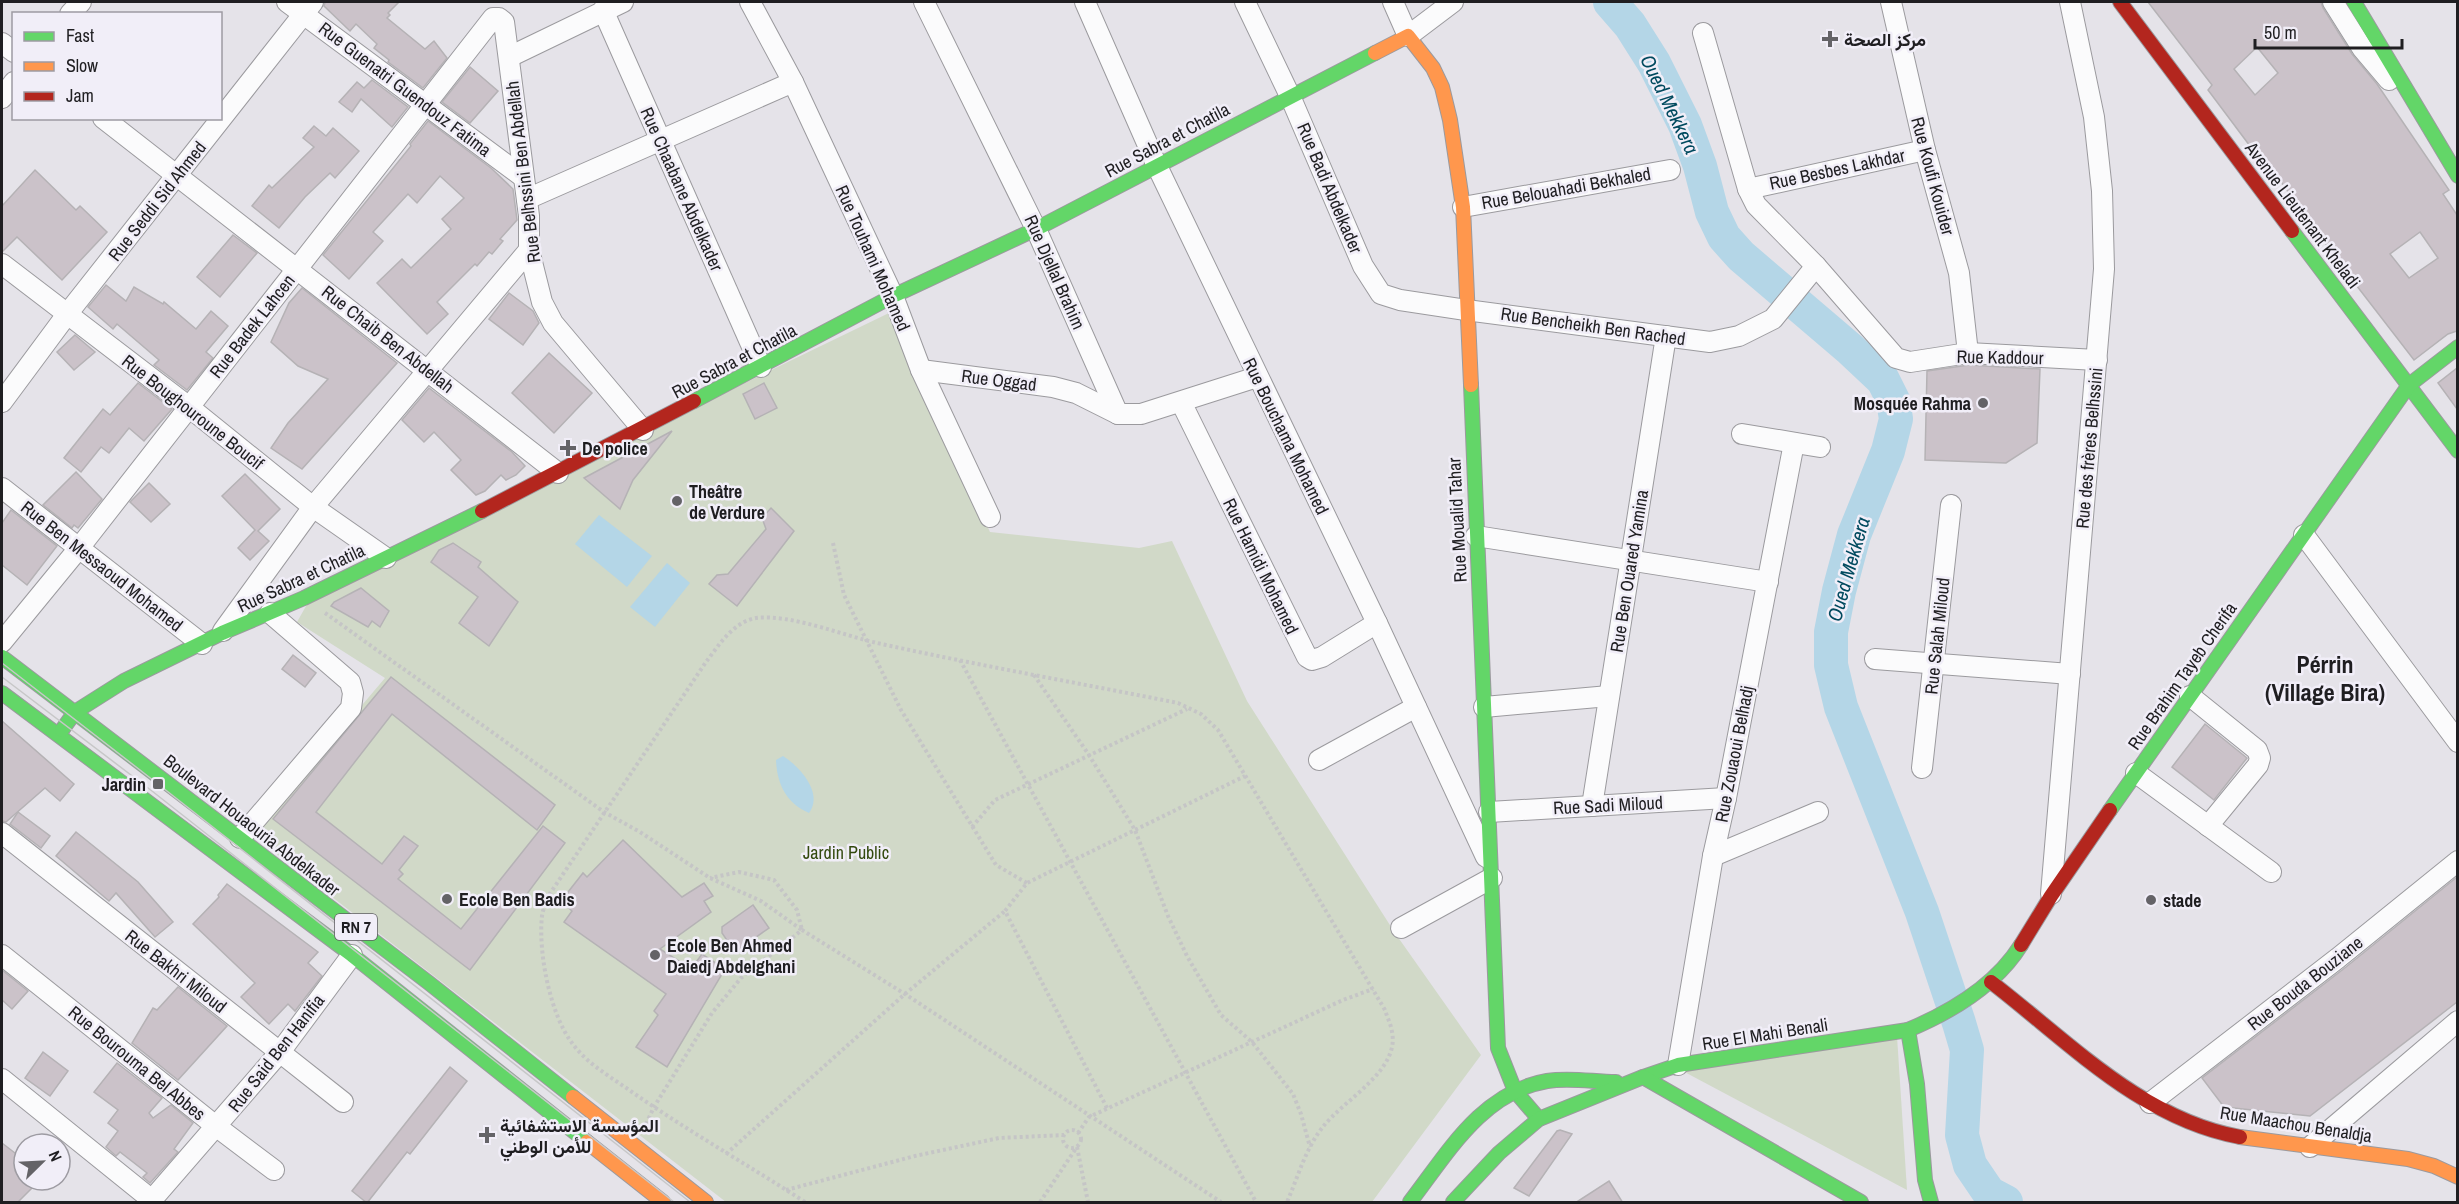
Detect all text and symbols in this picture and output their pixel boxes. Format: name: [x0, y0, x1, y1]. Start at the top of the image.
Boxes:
legend: [12, 12, 222, 120]
scale bar: [2255, 12, 2402, 50]
street label: Rue Guenatri Guendouz Fatima: [314, 16, 496, 162]
text: 50 m: [2264, 20, 2297, 45]
text: Fast: [66, 23, 94, 48]
place label: مركز الصحة: [1844, 27, 1926, 52]
marker: مركز الصحة: [1821, 30, 1839, 48]
water label: Oued Mekkera: [1634, 50, 1706, 158]
text: Slow: [66, 53, 98, 78]
street label: Rue Belhssini Ben Abdellah: [499, 80, 547, 264]
text: Jam: [66, 83, 94, 108]
street label: Rue Sabra et Chatila: [1100, 97, 1234, 183]
street label: Rue Chaabane Abdelkader: [635, 103, 729, 275]
street label: Rue Koufi Kouider: [1905, 114, 1961, 238]
street label: Rue Badi Abdelkader: [1291, 119, 1369, 257]
street label: Rue Seddi Sid Ahmed: [102, 136, 212, 266]
street label: Avenue Lieutenant Kheladi: [2239, 136, 2366, 294]
street label: Rue Besbes Lakhdar: [1767, 142, 1907, 196]
street label: Rue Belouahadi Bekhaled: [1479, 161, 1653, 215]
street label: Rue Touhami Mohamed: [830, 181, 916, 335]
street label: Rue Djellal Brahim: [1019, 211, 1091, 333]
street label: Rue Badek Lahcen: [203, 269, 301, 383]
street label: Rue Chaib Ben Abdellah: [317, 279, 459, 399]
street label: Rue Bencheikh Ben Rached: [1499, 301, 1687, 351]
street label: Rue Sabra et Chatila: [667, 318, 801, 404]
street label: Rue Kaddour: [1956, 344, 2044, 370]
street label: Rue Boughouroune Boucif: [117, 349, 270, 476]
street label: Rue Bouchama Mohamed: [1237, 353, 1335, 519]
street label: Rue Oggad: [960, 363, 1038, 397]
street label: Rue des frères Belhssini: [2070, 366, 2108, 530]
place label: Mosquée Rahma: [1854, 391, 1972, 416]
marker: Mosquée Rahma: [1976, 396, 1990, 410]
place label: De police: [582, 436, 648, 461]
marker: De police: [559, 439, 577, 457]
street label: Rue Moualid Tahar: [1441, 457, 1473, 583]
place label: Theâtre de Verdure: [689, 479, 765, 525]
street label: Rue Ben Ouared Yamina: [1604, 488, 1654, 654]
marker: Theâtre de Verdure: [670, 494, 684, 508]
street label: Rue Hamidi Mohamed: [1217, 494, 1305, 638]
street label: Rue Ben Messaoud Mohamed: [16, 495, 188, 637]
water label: Oued Mekkera: [1820, 514, 1876, 624]
street label: Rue Sabra et Chatila: [233, 538, 369, 618]
street label: Rue Salah Miloud: [1918, 576, 1956, 696]
street label: Rue Brahim Tayeb Cherifa: [2122, 597, 2242, 755]
district label: Pérrin (Village Bira): [2265, 648, 2385, 708]
street label: Rue Zouaoui Belhadj: [1708, 684, 1760, 824]
street label: Boulevard Houaouria Abdelkader: [159, 748, 345, 902]
place label: Jardin: [102, 772, 146, 797]
marker: Jardin: [151, 777, 165, 791]
street label: Rue Sadi Miloud: [1552, 790, 1664, 820]
park label: Jardin Public: [803, 840, 889, 865]
place label: Ecole Ben Badis: [459, 887, 575, 912]
place label: stade: [2163, 888, 2202, 913]
marker: Ecole Ben Badis: [440, 892, 454, 906]
marker: stade: [2144, 893, 2158, 907]
road number: RN 7: [335, 914, 377, 940]
street label: Rue Bakhri Miloud: [120, 924, 232, 1018]
street label: Rue Bouda Bouziane: [2242, 930, 2368, 1036]
place label: Ecole Ben Ahmed Daiedj Abdelghani: [667, 933, 795, 979]
marker: Ecole Ben Ahmed Daiedj Abdelghani: [648, 948, 662, 962]
street label: Rue Said Ben Hanifia: [222, 989, 330, 1117]
street label: Rue Bourouma Bel Abbes: [63, 1000, 211, 1126]
street label: Rue El Mahi Benali: [1700, 1012, 1830, 1056]
street label: Rue Maachou Benaldja: [2218, 1100, 2374, 1148]
place label: المؤسسة الاستشفائية للأمن الوطني: [500, 1113, 659, 1162]
marker: المؤسسة الاستشفائية للأمن الوطني: [478, 1126, 496, 1144]
north arrow: [12, 1132, 72, 1192]
text: N: [44, 1147, 68, 1165]

